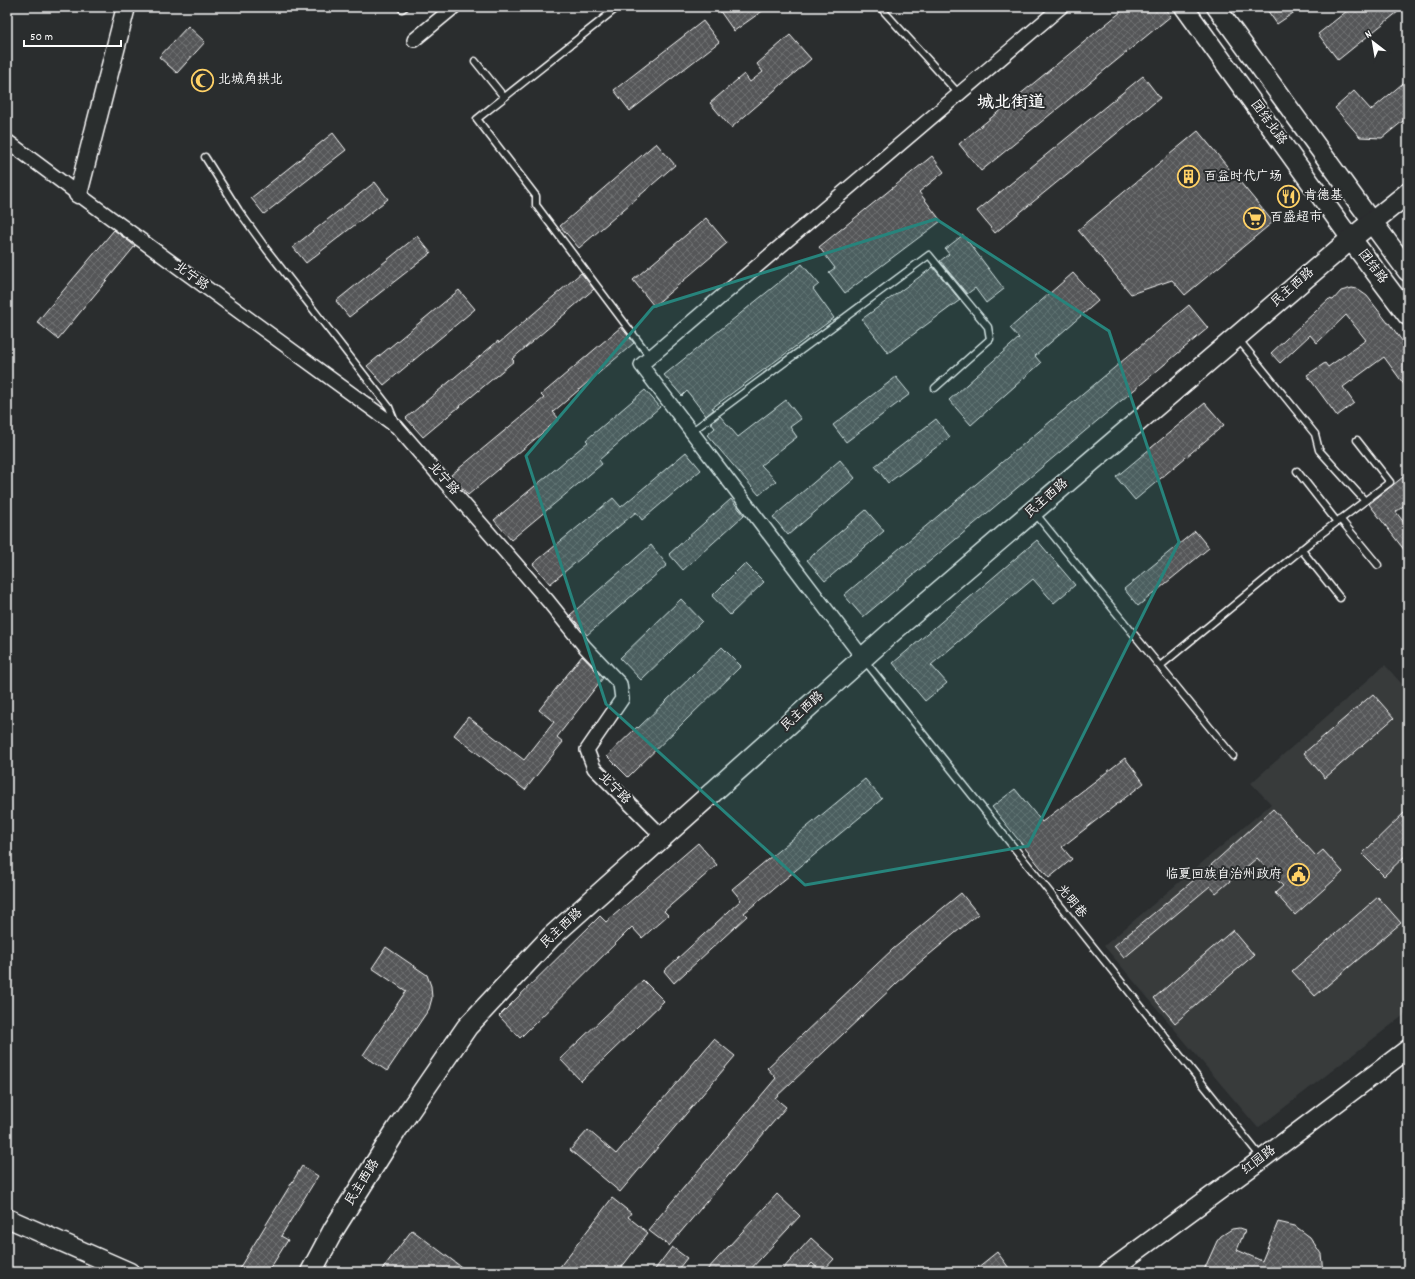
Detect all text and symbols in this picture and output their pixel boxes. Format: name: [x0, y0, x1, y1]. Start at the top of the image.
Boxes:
scale bar: [24, 22, 121, 48]
north arrow: [1353, 22, 1393, 62]
text: N: [1362, 27, 1376, 43]
text: 50 m: [30, 29, 53, 46]
mosque icon: 北城角拱北: [190, 67, 216, 93]
place label: 北城角拱北: [218, 71, 283, 90]
district label: 城北街道: [977, 92, 1045, 116]
street label: 团结北路: [1245, 96, 1291, 150]
building icon: 百益时代广场: [1176, 164, 1202, 190]
place label: 百益时代广场: [1204, 168, 1282, 187]
restaurant icon: 肯德基: [1276, 183, 1302, 209]
place label: 肯德基: [1304, 187, 1343, 206]
supermarket icon: 百盛超市: [1242, 205, 1268, 231]
place label: 百盛超市: [1270, 209, 1322, 228]
street label: 团结路: [1353, 246, 1391, 288]
street label: 北宁路: [170, 258, 212, 296]
street label: 民主西路: [1267, 264, 1319, 312]
street label: 北宁路: [423, 458, 463, 500]
street label: 民主西路: [1021, 475, 1073, 523]
street label: 民主西路: [777, 688, 829, 736]
street label: 北宁路: [593, 768, 635, 810]
public building icon: 临夏回族自治州政府: [1285, 862, 1311, 888]
place label: 临夏回族自治州政府: [1165, 866, 1282, 885]
street label: 光明巷: [1051, 881, 1091, 923]
street label: 民主西路: [537, 904, 587, 954]
street label: 红园路: [1238, 1142, 1280, 1180]
street label: 民主西路: [341, 1156, 385, 1210]

